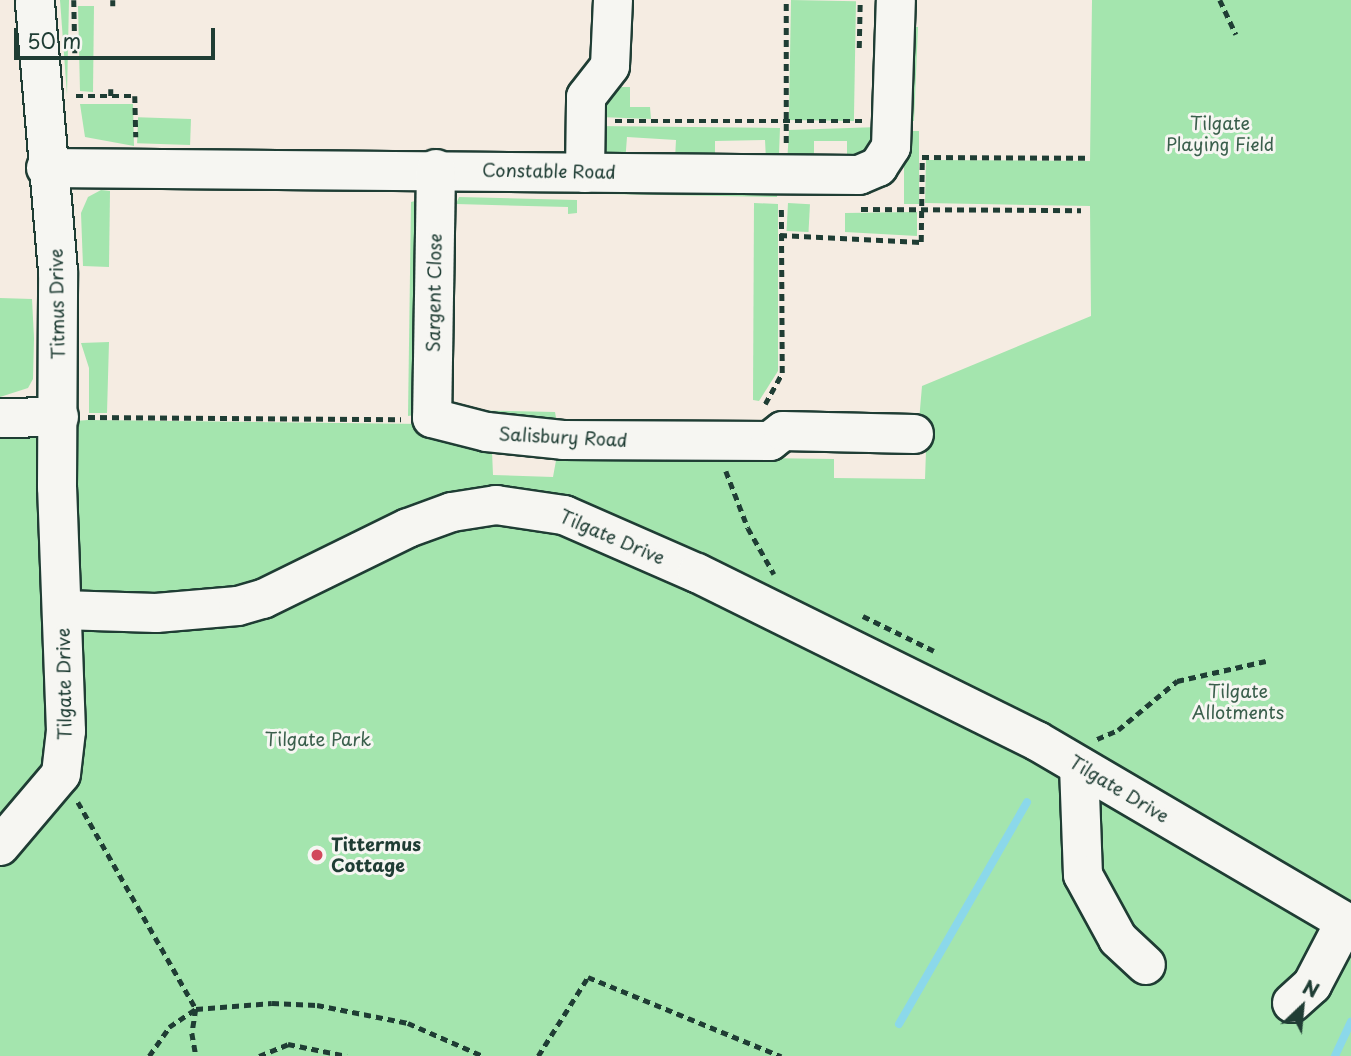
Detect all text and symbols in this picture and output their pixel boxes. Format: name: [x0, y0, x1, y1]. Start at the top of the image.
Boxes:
scale bar: [18, 14, 219, 58]
text: 50 m: [27, 24, 81, 56]
park label: Tilgate Playing Field: [1165, 113, 1275, 156]
street label: Constable Road: [481, 159, 617, 183]
street label: Sargent Close: [422, 233, 446, 353]
street label: Titmus Drive: [45, 248, 69, 360]
street label: Salisbury Road: [497, 423, 629, 451]
street label: Tilgate Drive: [556, 505, 668, 569]
street label: Tilgate Drive: [52, 628, 76, 740]
park label: Tilgate Allotments: [1192, 681, 1284, 724]
park label: Tilgate Park: [265, 728, 371, 750]
street label: Tilgate Drive: [1065, 751, 1173, 827]
place label: Tittermus Cottage: [331, 834, 421, 876]
marker: Tittermus Cottage: [309, 847, 325, 863]
north arrow: [1267, 972, 1337, 1042]
text: N: [1298, 972, 1324, 1004]

